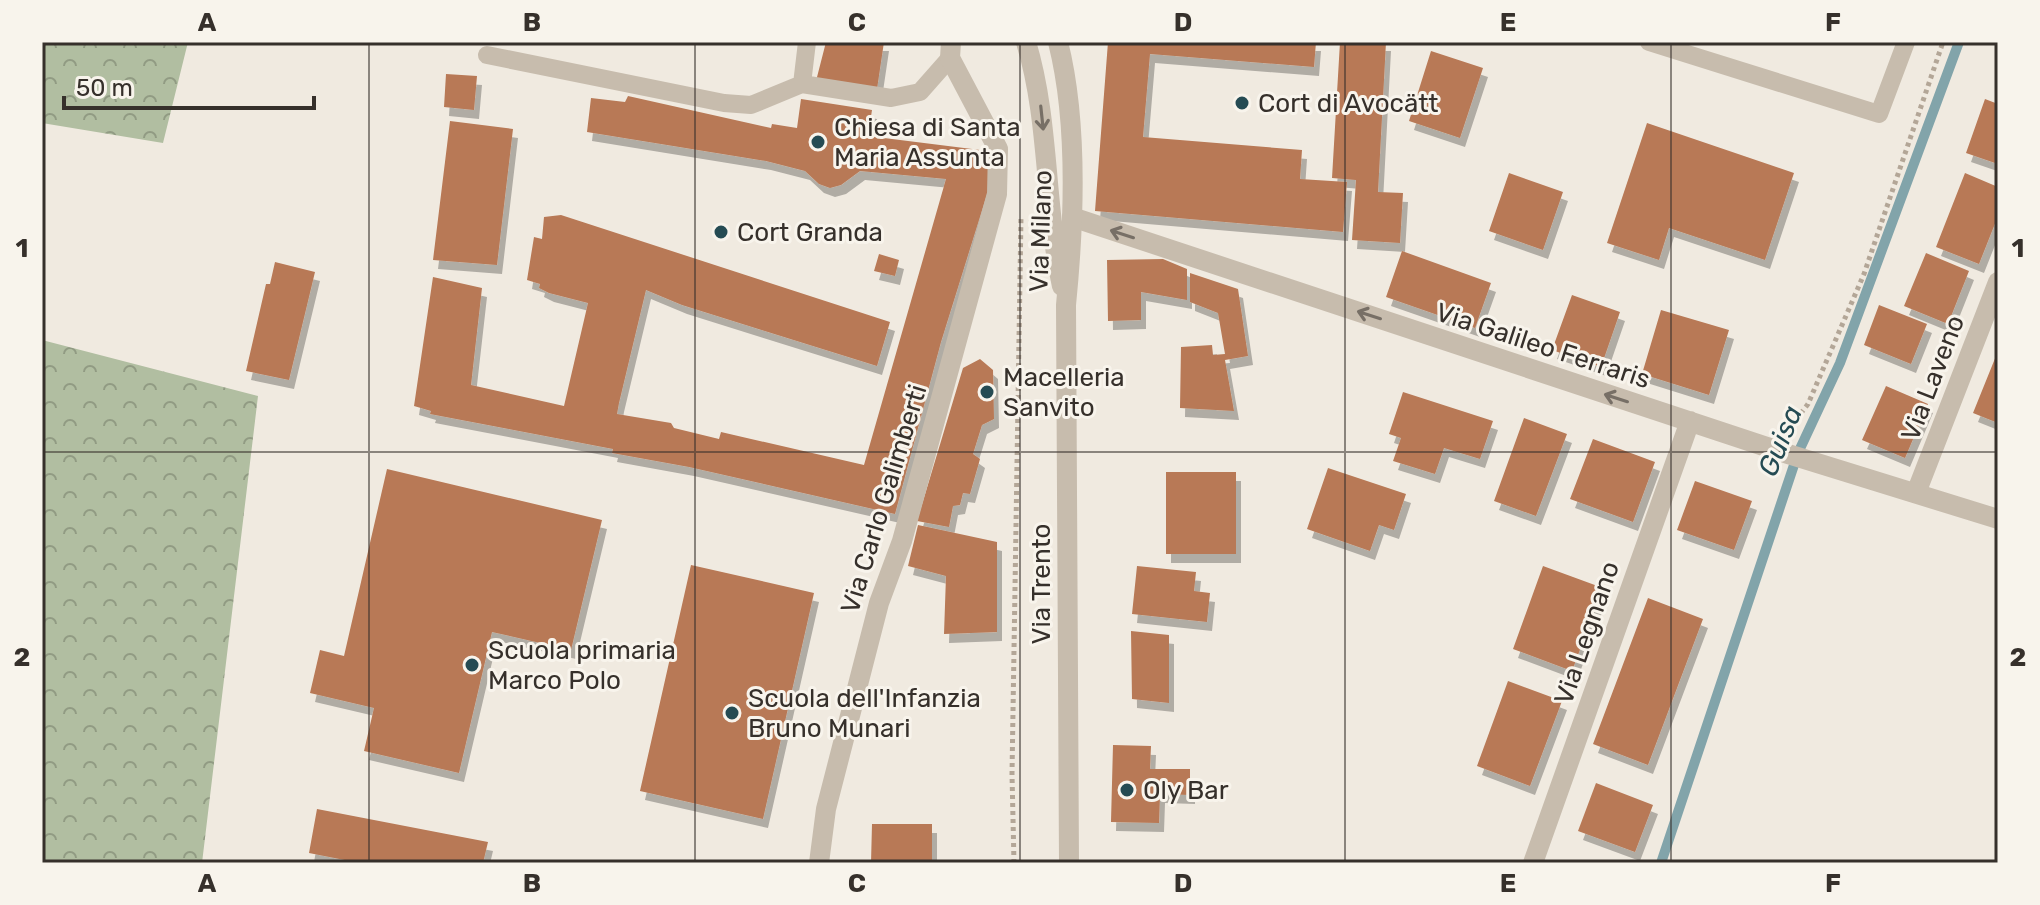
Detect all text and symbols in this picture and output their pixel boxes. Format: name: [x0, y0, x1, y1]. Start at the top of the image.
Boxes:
text: A: [198, 7, 217, 38]
text: B: [523, 7, 541, 38]
text: C: [848, 7, 866, 38]
text: D: [1174, 7, 1192, 38]
text: E: [1500, 7, 1516, 38]
text: F: [1825, 7, 1841, 38]
scale bar: [64, 60, 314, 110]
text: 50 m: [76, 74, 133, 102]
place label: Cort di Avocätt: [1258, 88, 1438, 119]
marker: Cort di Avocätt: [1233, 94, 1251, 112]
one-way arrow: [1034, 104, 1049, 131]
place label: Chiesa di Santa Maria Assunta: [834, 112, 1021, 173]
marker: Chiesa di Santa Maria Assunta: [809, 133, 827, 151]
street label: Via Milano: [1023, 169, 1059, 293]
place label: Cort Granda: [737, 217, 883, 248]
marker: Cort Granda: [712, 223, 730, 241]
one-way arrow: [1110, 225, 1135, 240]
text: 1: [16, 233, 28, 264]
text: 1: [2012, 233, 2024, 264]
street label: Via Galileo Ferraris: [1432, 297, 1654, 395]
one-way arrow: [1357, 307, 1382, 322]
street label: Via Laveno: [1895, 311, 1971, 445]
place label: Macelleria Sanvito: [1003, 362, 1125, 423]
street label: Via Carlo Galimberti: [834, 381, 934, 617]
marker: Macelleria Sanvito: [978, 383, 996, 401]
one-way arrow: [1603, 389, 1628, 404]
water label: Guisa: [1751, 401, 1809, 481]
street label: Via Trento: [1026, 523, 1057, 645]
street label: Via Legnano: [1548, 557, 1626, 709]
place label: Scuola primaria Marco Polo: [488, 635, 676, 696]
text: 2: [14, 642, 30, 673]
text: 2: [2010, 642, 2026, 673]
marker: Scuola primaria Marco Polo: [463, 656, 481, 674]
place label: Scuola dell'Infanzia Bruno Munari: [748, 683, 981, 744]
marker: Scuola dell'Infanzia Bruno Munari: [723, 704, 741, 722]
place label: Oly Bar: [1143, 775, 1229, 806]
marker: Oly Bar: [1118, 781, 1136, 799]
text: A: [198, 868, 217, 899]
text: B: [523, 868, 541, 899]
text: C: [848, 868, 866, 899]
text: D: [1174, 868, 1192, 899]
text: E: [1500, 868, 1516, 899]
text: F: [1825, 868, 1841, 899]

